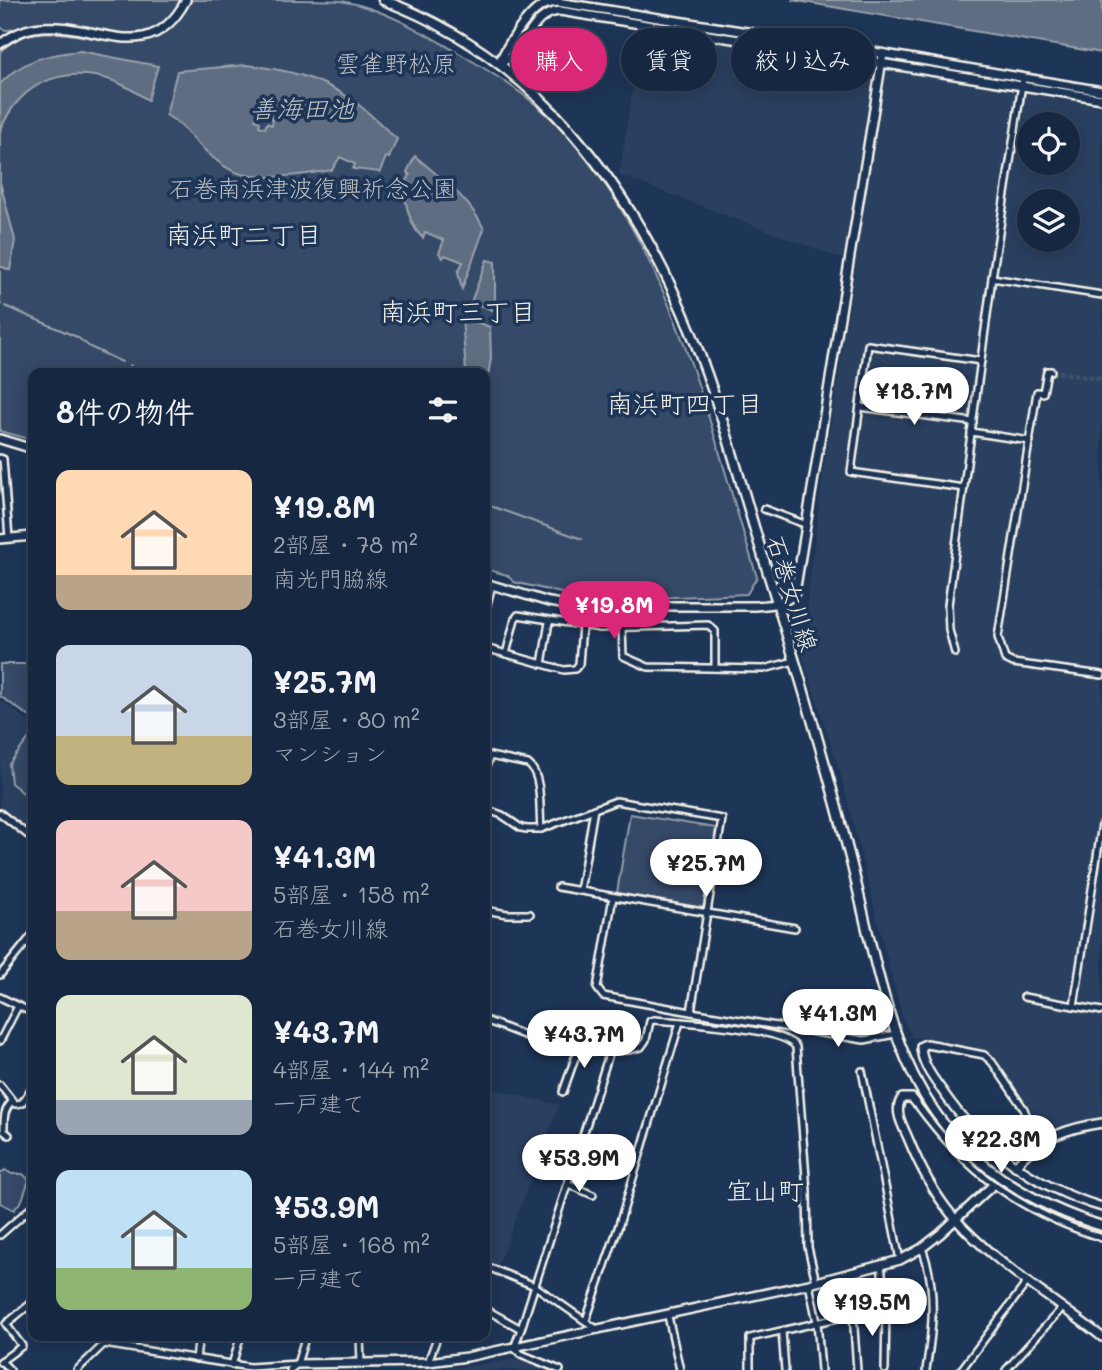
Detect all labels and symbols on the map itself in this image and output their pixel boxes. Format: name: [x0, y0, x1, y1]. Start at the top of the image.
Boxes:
park label: 雲雀野松原: [336, 47, 456, 78]
water label: 善海田池: [250, 91, 355, 125]
park label: 石巻南浜津波復興祈念公園: [169, 172, 457, 203]
district label: 南浜町二丁目: [166, 217, 322, 251]
district label: 南浜町三丁目: [380, 294, 536, 328]
pin: ¥18.7M: [857, 368, 971, 427]
district label: 南浜町四丁目: [607, 386, 763, 420]
street label: 石巻女川線: [761, 531, 825, 655]
pin: ¥19.8M: [557, 582, 671, 641]
pin: ¥25.7M: [649, 839, 763, 899]
pin: ¥41.3M: [781, 990, 895, 1049]
pin: ¥43.7M: [527, 1010, 641, 1070]
pin: ¥22.3M: [944, 1116, 1058, 1175]
pin: ¥53.9M: [522, 1134, 636, 1194]
district label: 宜山町: [726, 1173, 804, 1207]
pin: ¥19.5M: [815, 1278, 929, 1338]

